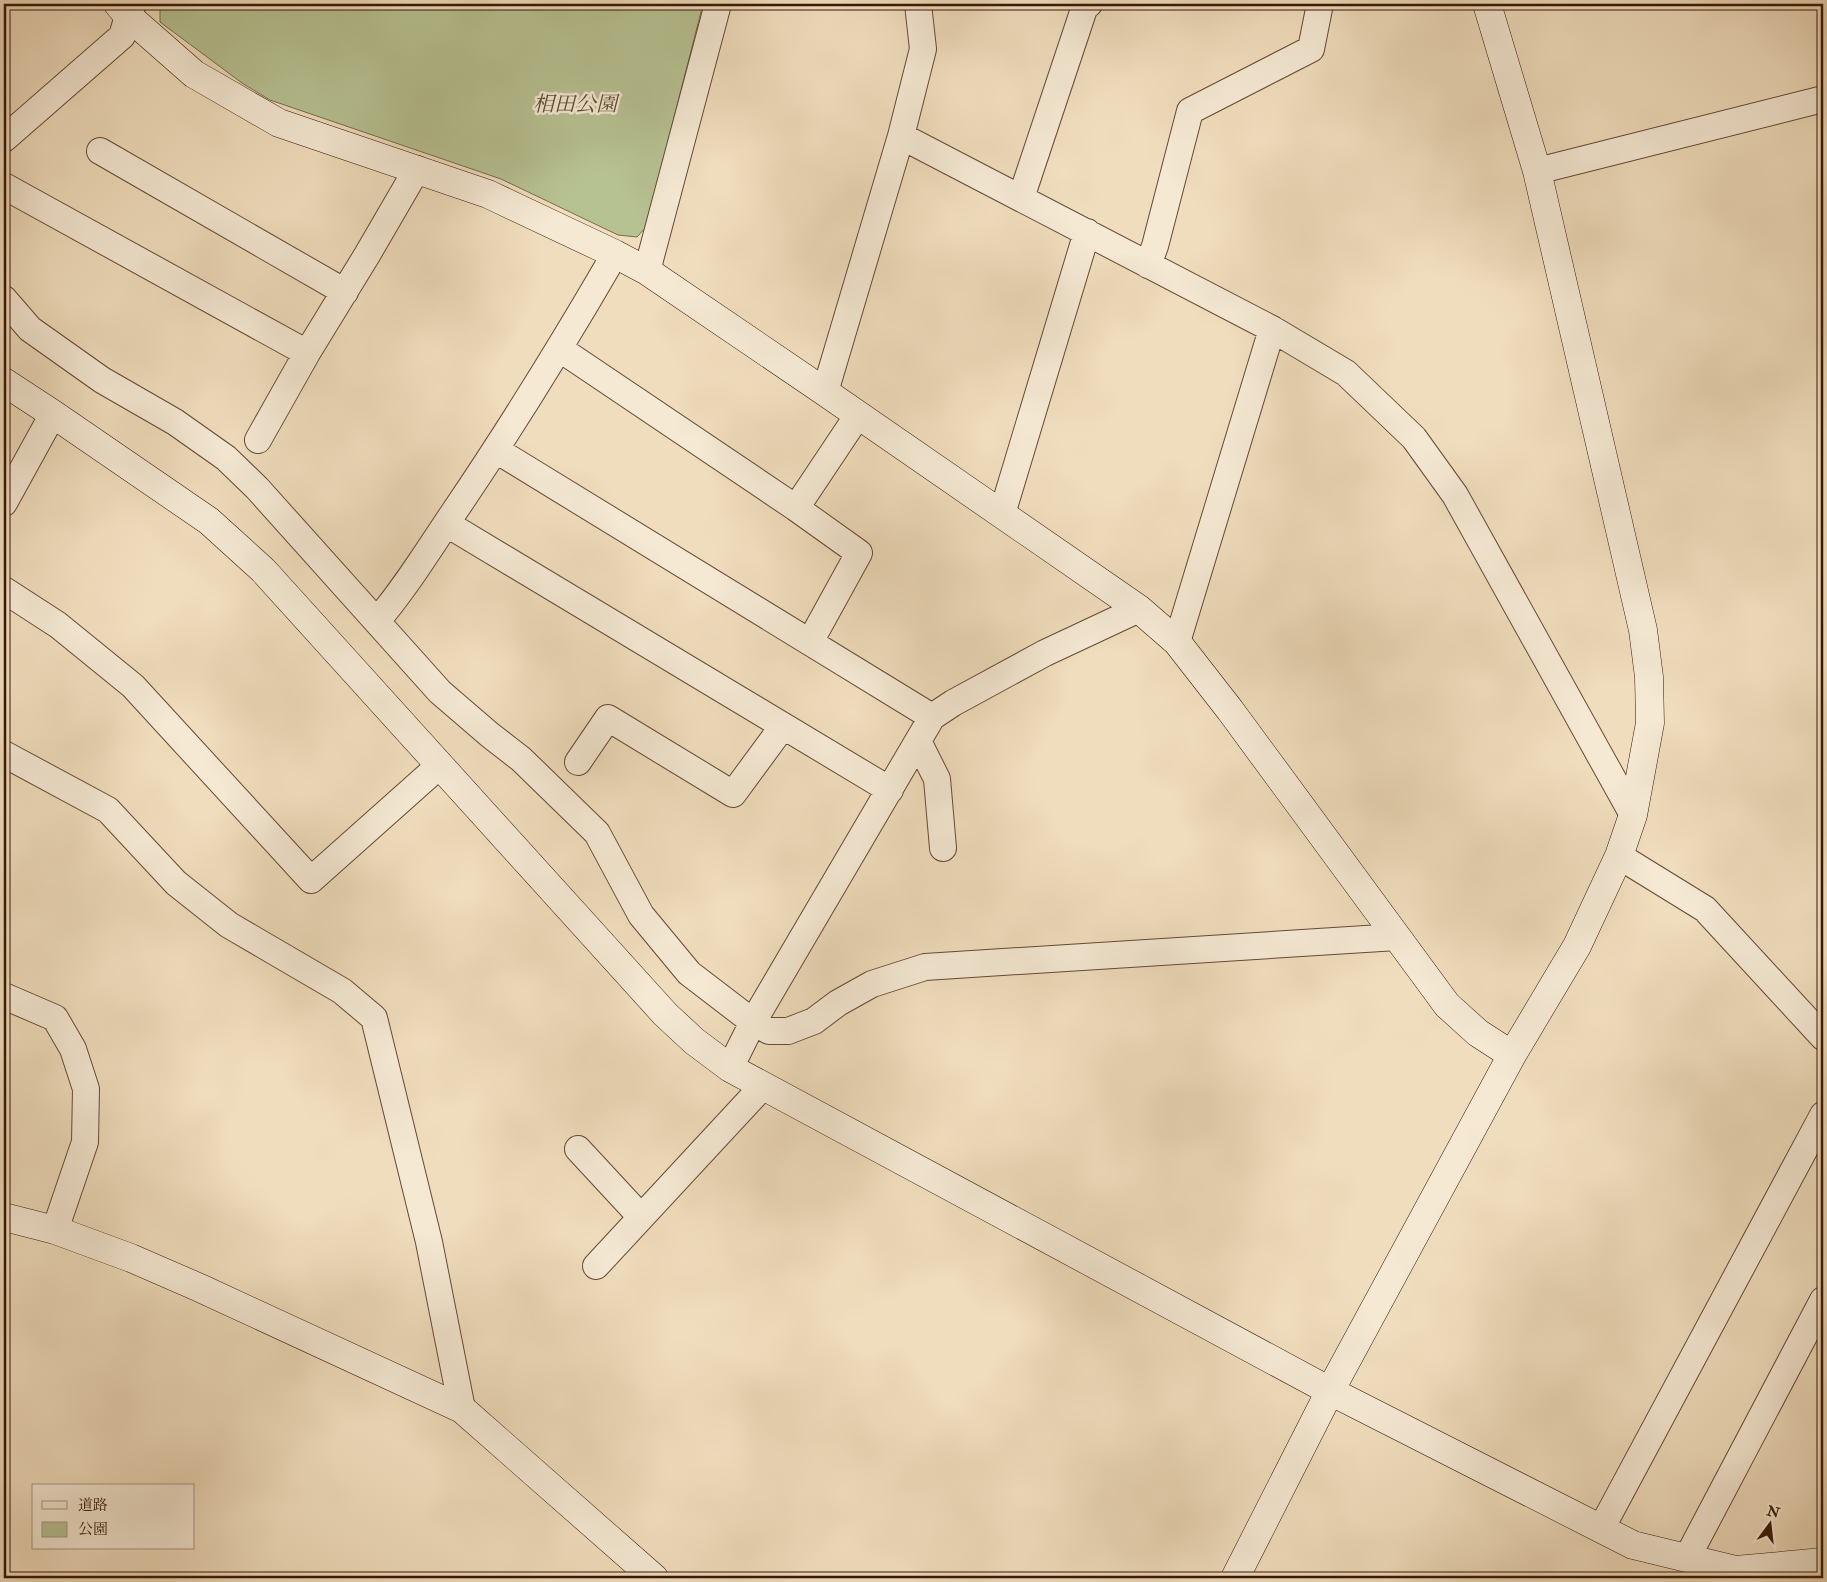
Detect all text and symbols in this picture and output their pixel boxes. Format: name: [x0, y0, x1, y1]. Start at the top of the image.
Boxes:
park label: 相田公園: [533, 91, 620, 118]
legend: [32, 1484, 195, 1550]
text: 道路: [78, 1496, 108, 1515]
north arrow: [1744, 1500, 1794, 1550]
text: N: [1764, 1502, 1782, 1522]
text: 公園: [78, 1520, 108, 1539]

